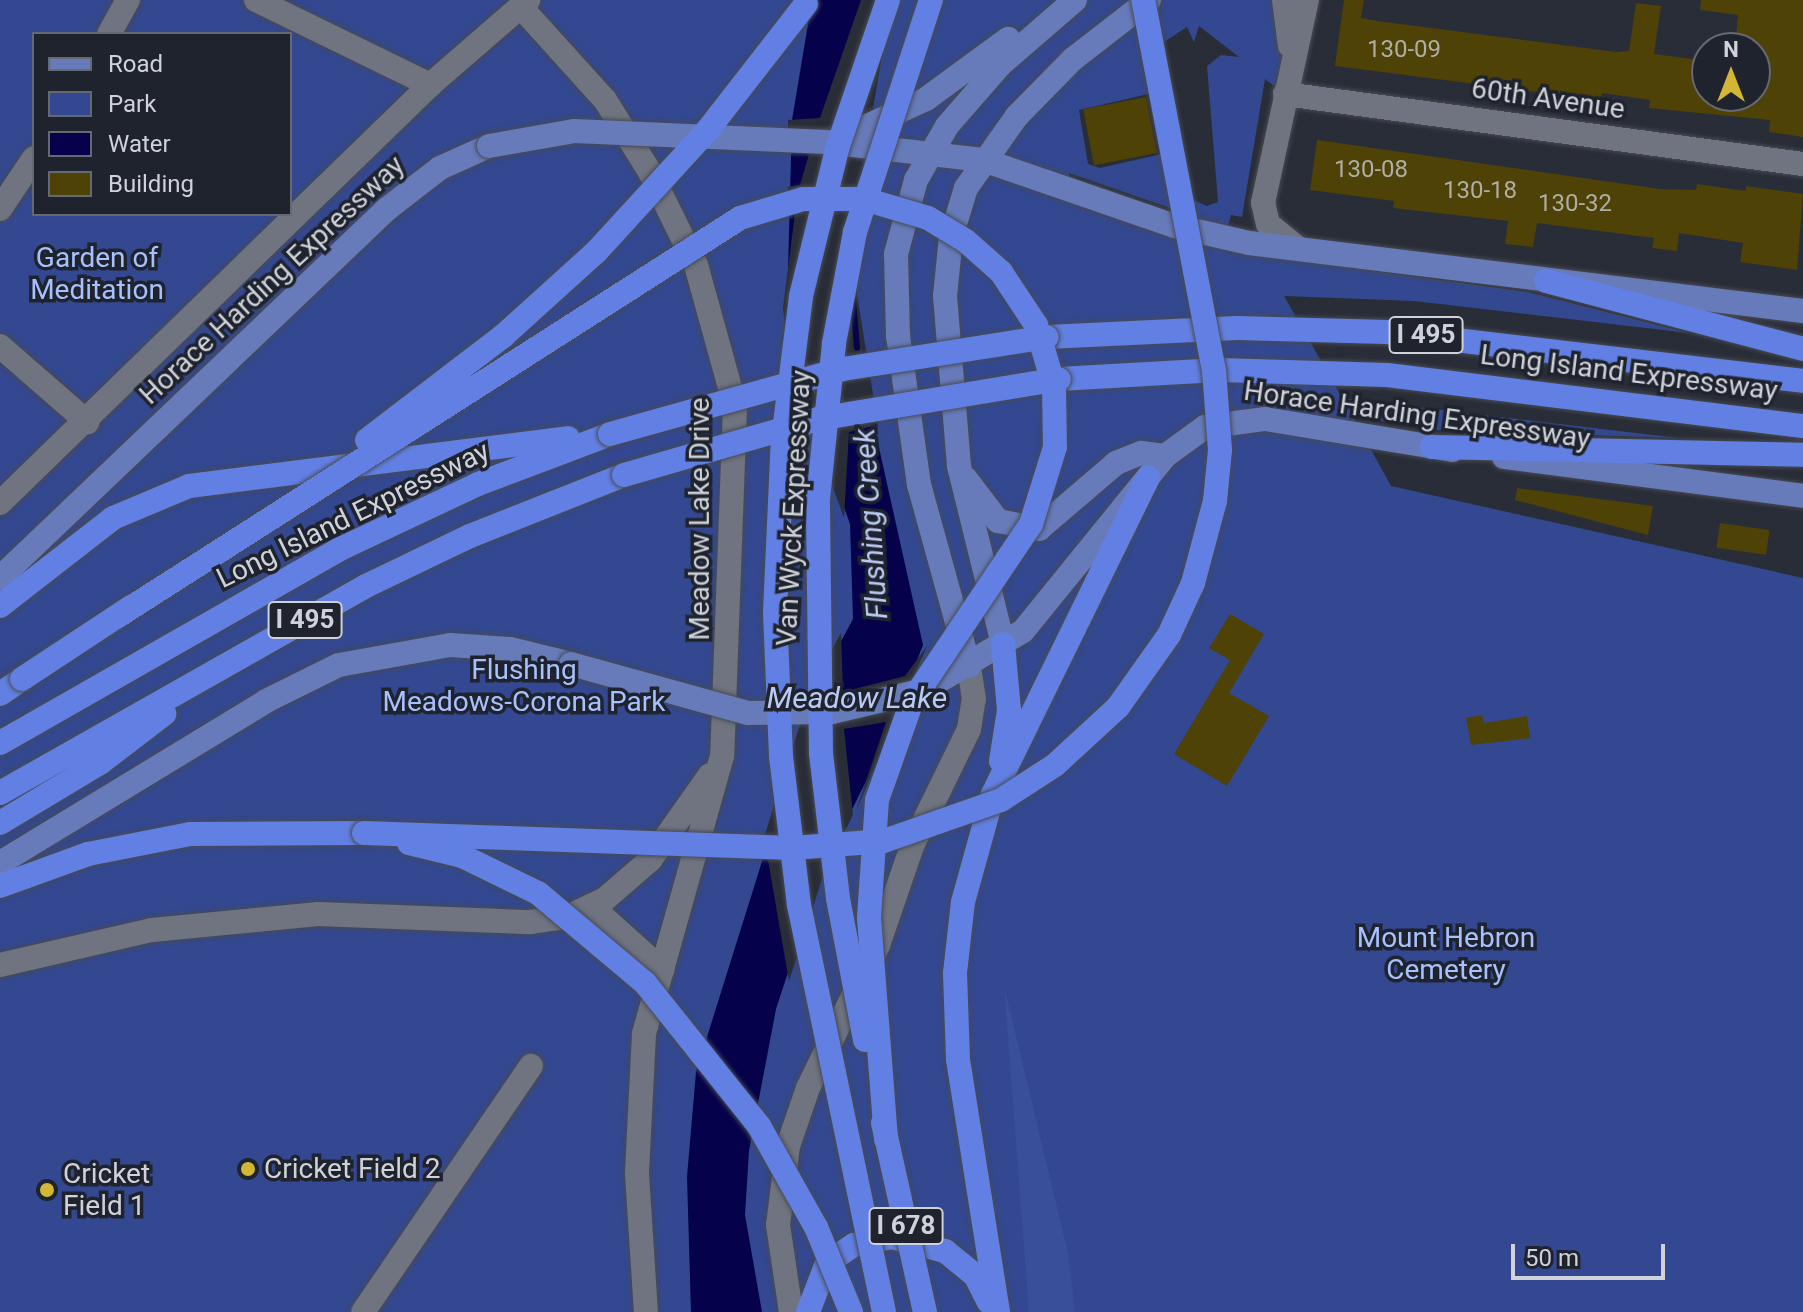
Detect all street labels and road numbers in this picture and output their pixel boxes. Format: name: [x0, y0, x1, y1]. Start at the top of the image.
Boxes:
street label: 60th Avenue: [1469, 72, 1627, 126]
street label: Horace Harding Expressway: [133, 149, 411, 411]
road number: I 495: [1388, 313, 1464, 357]
street label: Long Island Expressway: [1478, 338, 1780, 408]
street label: Van Wyck Expressway: [770, 369, 818, 647]
street label: Horace Harding Expressway: [1242, 374, 1592, 456]
street label: Meadow Lake Drive: [683, 397, 717, 641]
street label: Long Island Expressway: [211, 434, 495, 596]
road number: I 495: [267, 598, 343, 642]
road number: I 678: [868, 1204, 944, 1248]

